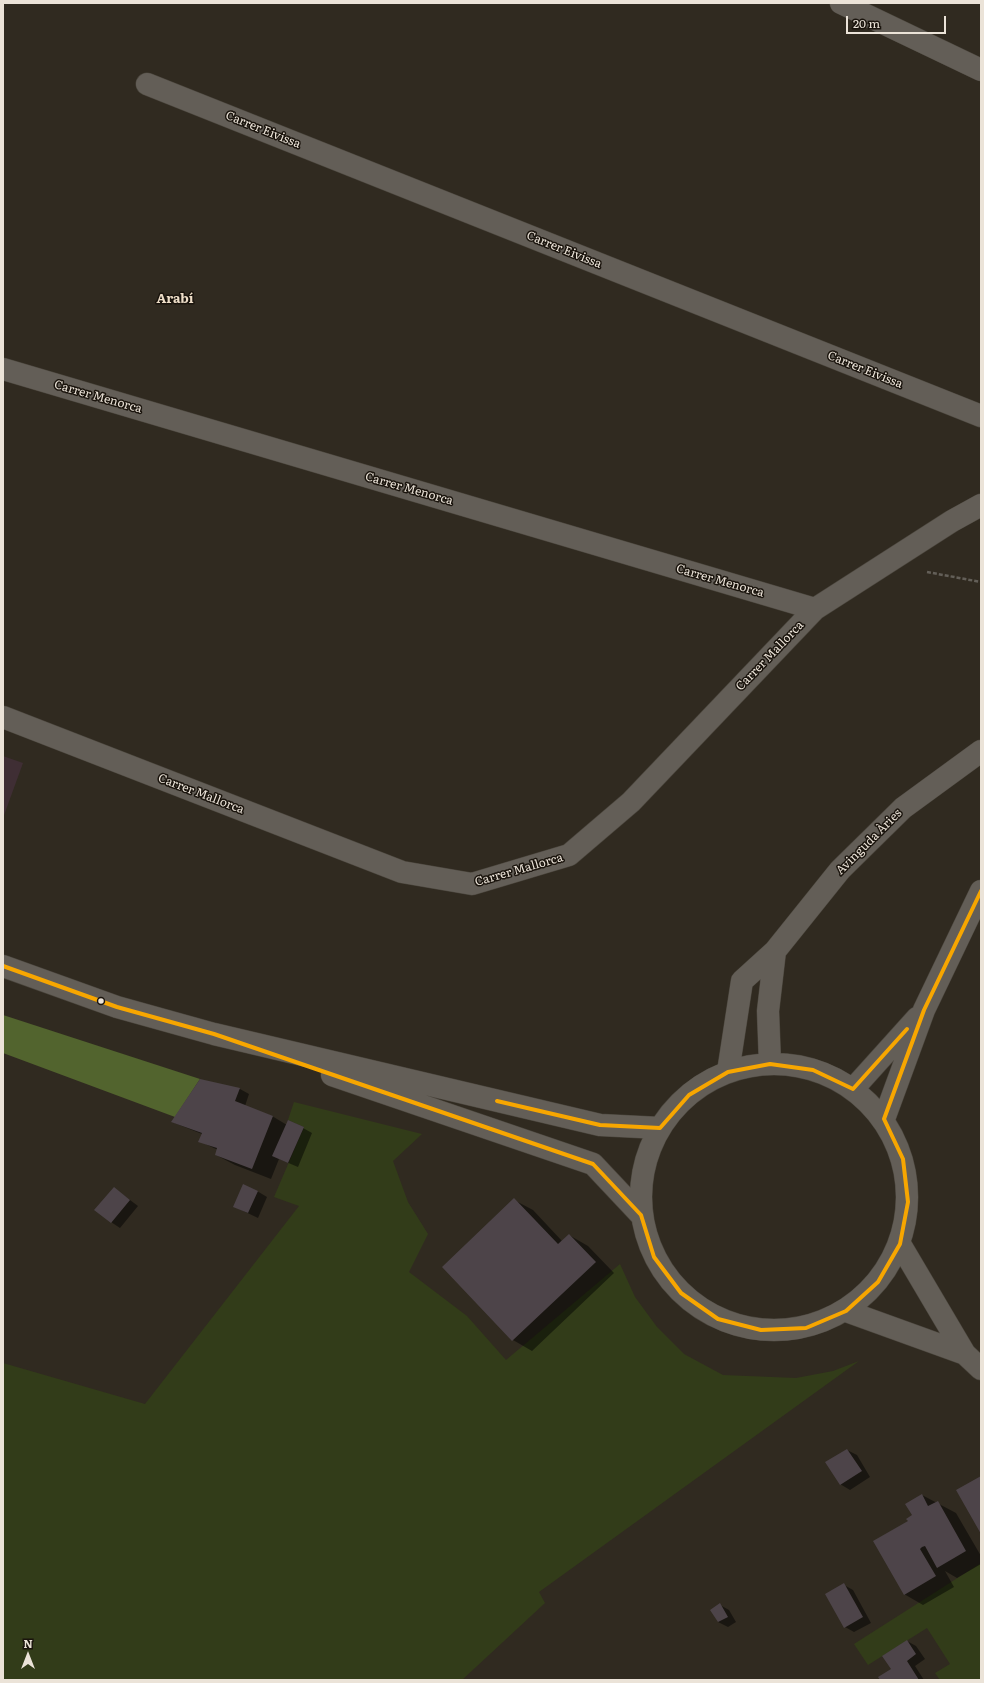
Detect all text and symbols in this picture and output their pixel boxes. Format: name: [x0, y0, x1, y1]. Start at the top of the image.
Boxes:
scale bar: [848, 8, 948, 34]
text: 20 m: [853, 14, 880, 32]
street label: Carrer Eivissa: [223, 108, 303, 152]
street label: Carrer Eivissa: [524, 228, 604, 272]
district label: Arabí: [156, 291, 194, 307]
street label: Carrer Eivissa: [825, 348, 905, 392]
street label: Carrer Menorca: [52, 378, 144, 416]
street label: Carrer Menorca: [363, 470, 455, 508]
street label: Carrer Menorca: [674, 562, 766, 600]
street label: Carrer Mallorca: [733, 618, 807, 694]
street label: Carrer Mallorca: [156, 771, 246, 817]
street label: Avinguda Àries: [833, 806, 905, 878]
street label: Carrer Mallorca: [473, 851, 565, 889]
unlabelled marker: [96, 996, 106, 1006]
north arrow: [8, 1635, 48, 1675]
text: N: [23, 1635, 33, 1651]

